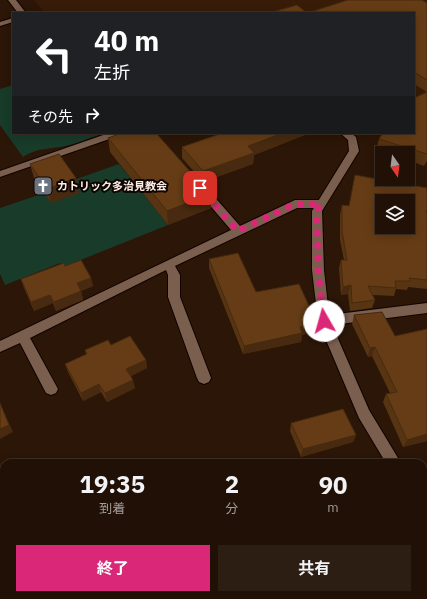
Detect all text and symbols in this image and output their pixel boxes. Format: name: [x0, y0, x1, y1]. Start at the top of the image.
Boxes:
text: 40 m: [94, 22, 159, 59]
icon: left: [28, 28, 80, 80]
text: 左折: [94, 61, 130, 84]
icon: right: [81, 104, 103, 126]
text: その先: [28, 107, 73, 126]
north arrow: [375, 146, 415, 186]
map controls: [375, 146, 415, 234]
pin: [183, 171, 217, 205]
church icon: カトリック多治見教会: [32, 175, 54, 197]
icon: arrive: [189, 177, 211, 199]
place label: カトリック多治見教会: [57, 179, 167, 193]
button: layers: [375, 194, 415, 234]
position arrow: [303, 300, 345, 342]
text: 19:35: [80, 468, 145, 500]
text: 2: [225, 468, 239, 500]
text: 90: [319, 469, 347, 501]
text: m: [327, 499, 339, 516]
text: 到着: [99, 500, 125, 517]
text: 分: [225, 500, 238, 517]
button: 終了: [16, 545, 210, 591]
button: 共有: [218, 545, 411, 591]

